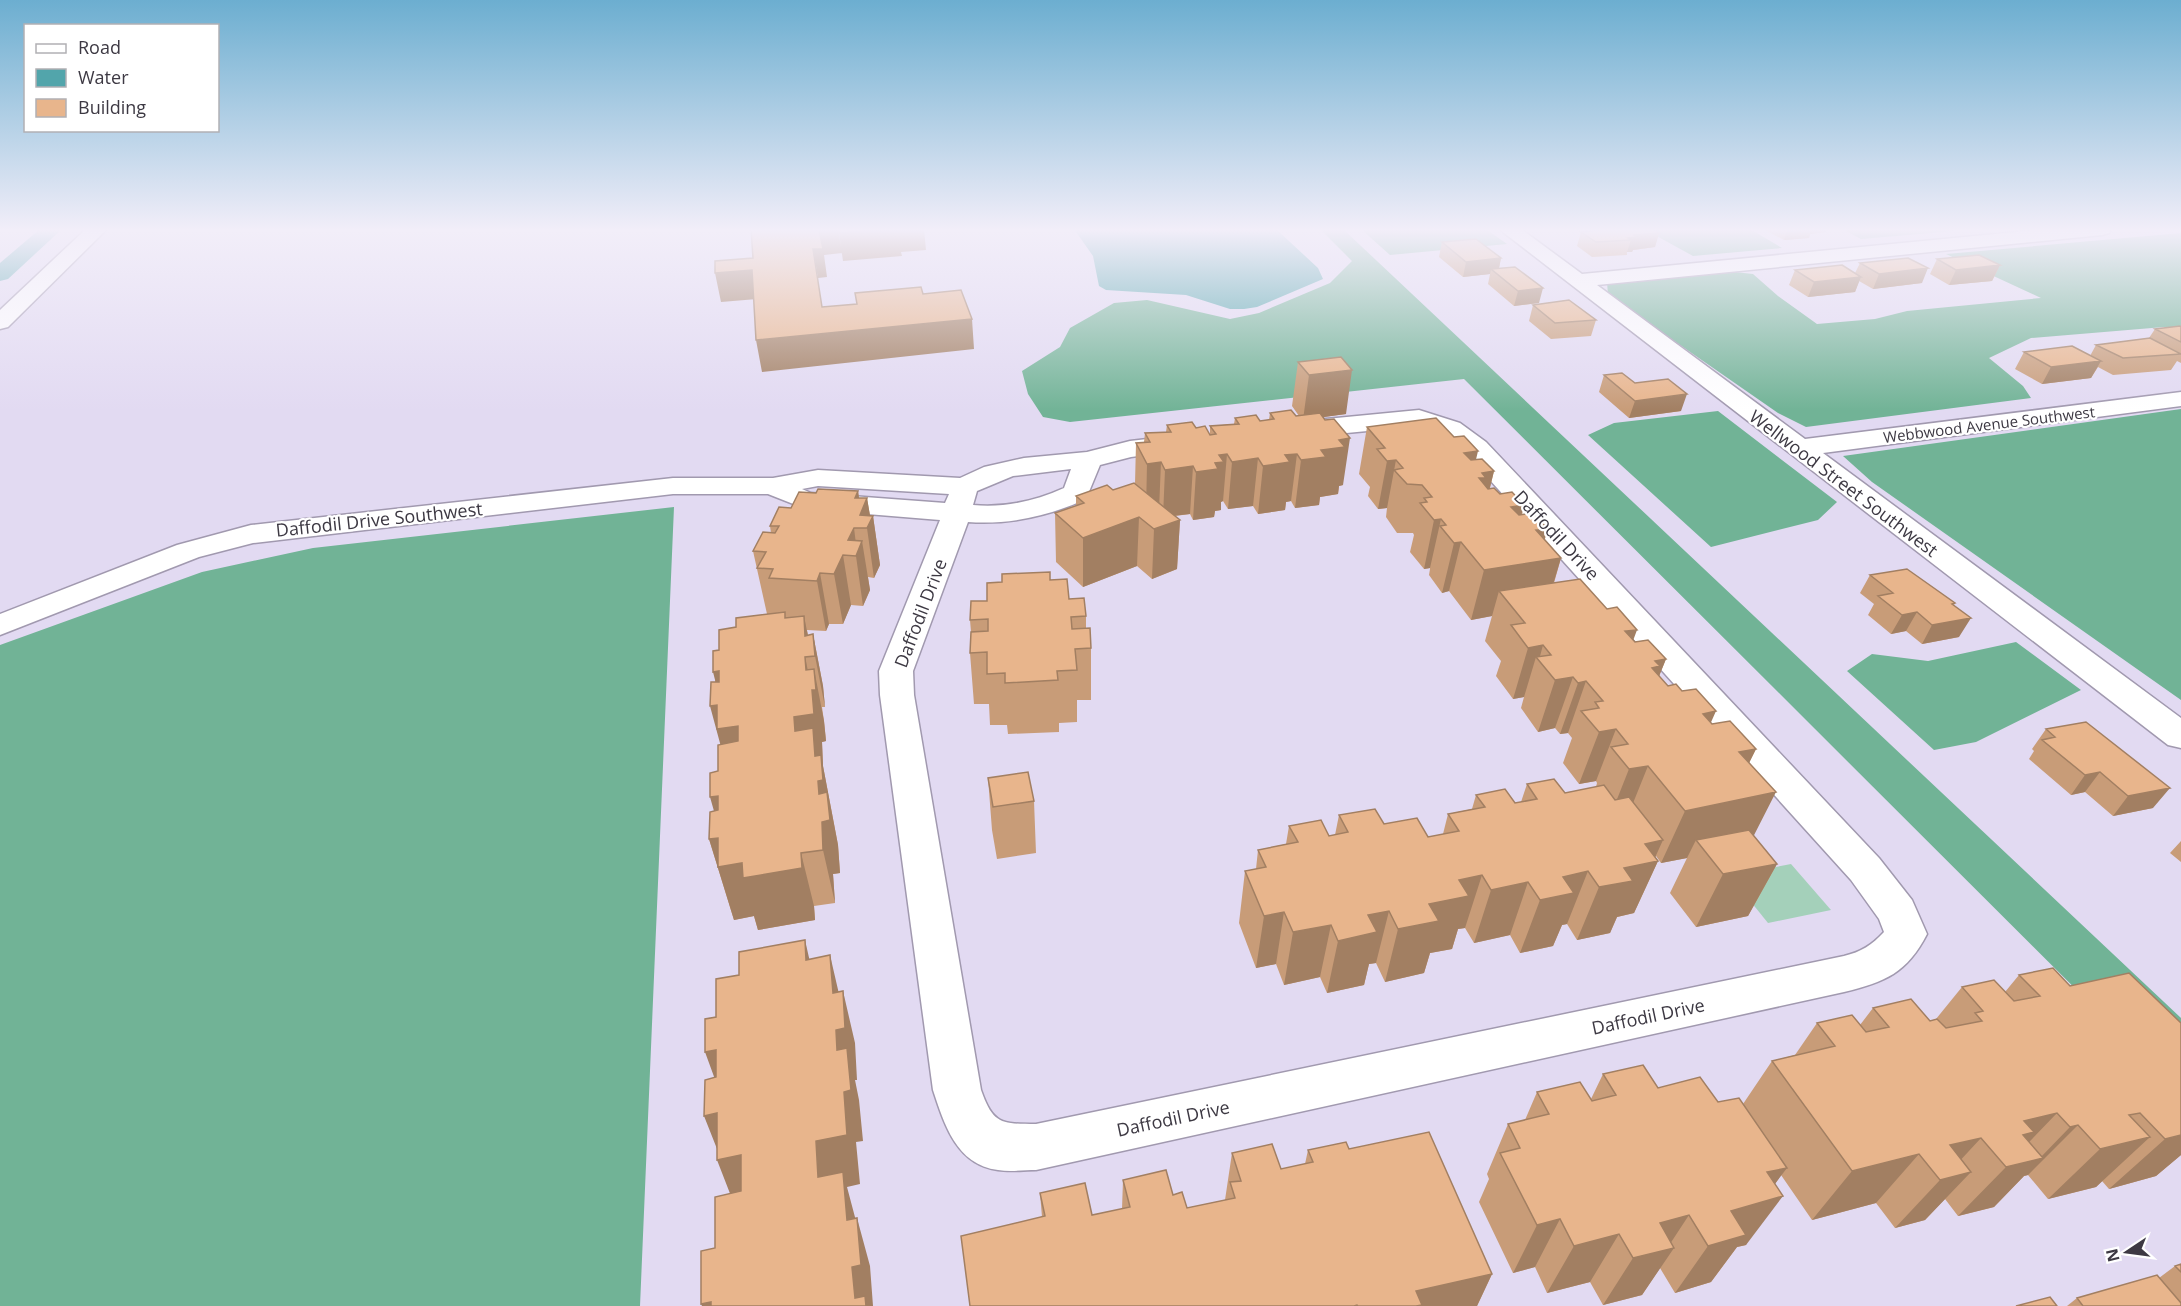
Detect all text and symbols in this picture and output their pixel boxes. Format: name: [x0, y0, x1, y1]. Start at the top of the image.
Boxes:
legend: [24, 24, 219, 132]
text: Road: [78, 35, 121, 59]
text: Water: [78, 65, 129, 89]
text: Building: [78, 95, 146, 119]
street label: Webbwood Avenue Southwest: [1882, 401, 2096, 447]
street label: Wellwood Street Southwest: [1745, 404, 1943, 562]
street label: Daffodil Drive: [1509, 485, 1605, 585]
street label: Daffodil Drive Southwest: [274, 496, 484, 542]
street label: Daffodil Drive: [888, 555, 952, 671]
street label: Daffodil Drive: [1589, 992, 1707, 1040]
street label: Daffodil Drive: [1114, 1094, 1232, 1142]
north arrow: [2097, 1222, 2157, 1282]
text: N: [2100, 1247, 2125, 1264]

